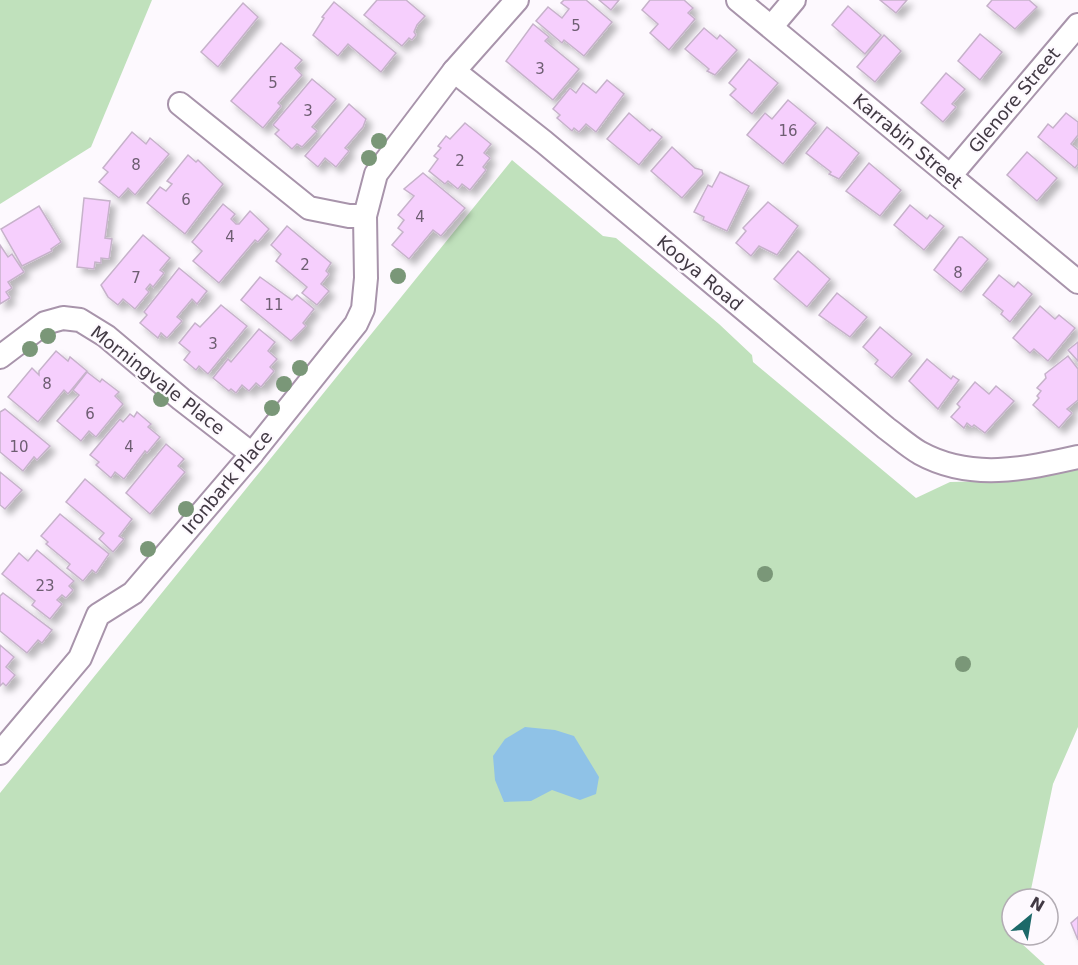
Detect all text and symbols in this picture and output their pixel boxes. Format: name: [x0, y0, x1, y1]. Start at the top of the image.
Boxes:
house number: 5: [571, 17, 581, 35]
street label: Glenore Street: [964, 43, 1064, 157]
house number: 3: [535, 60, 545, 78]
house number: 5: [268, 74, 278, 92]
street label: Karrabin Street: [849, 89, 967, 193]
house number: 3: [303, 102, 313, 120]
house number: 16: [778, 122, 798, 140]
house number: 2: [455, 152, 465, 170]
house number: 8: [131, 156, 141, 174]
house number: 6: [181, 191, 191, 209]
house number: 4: [415, 208, 425, 226]
house number: 4: [225, 228, 235, 246]
street label: Kooya Road: [653, 231, 747, 315]
house number: 2: [300, 256, 310, 274]
house number: 8: [953, 264, 963, 282]
house number: 7: [131, 269, 141, 287]
house number: 11: [264, 296, 284, 314]
street label: Morningvale Place: [87, 321, 229, 439]
house number: 3: [208, 335, 218, 353]
house number: 8: [42, 375, 52, 393]
house number: 6: [85, 405, 95, 423]
street label: Ironbark Place: [178, 426, 276, 538]
house number: 10: [9, 438, 29, 456]
house number: 4: [124, 438, 134, 456]
house number: 23: [35, 577, 55, 595]
north arrow: [1000, 887, 1060, 947]
text: N: [1027, 893, 1048, 916]

